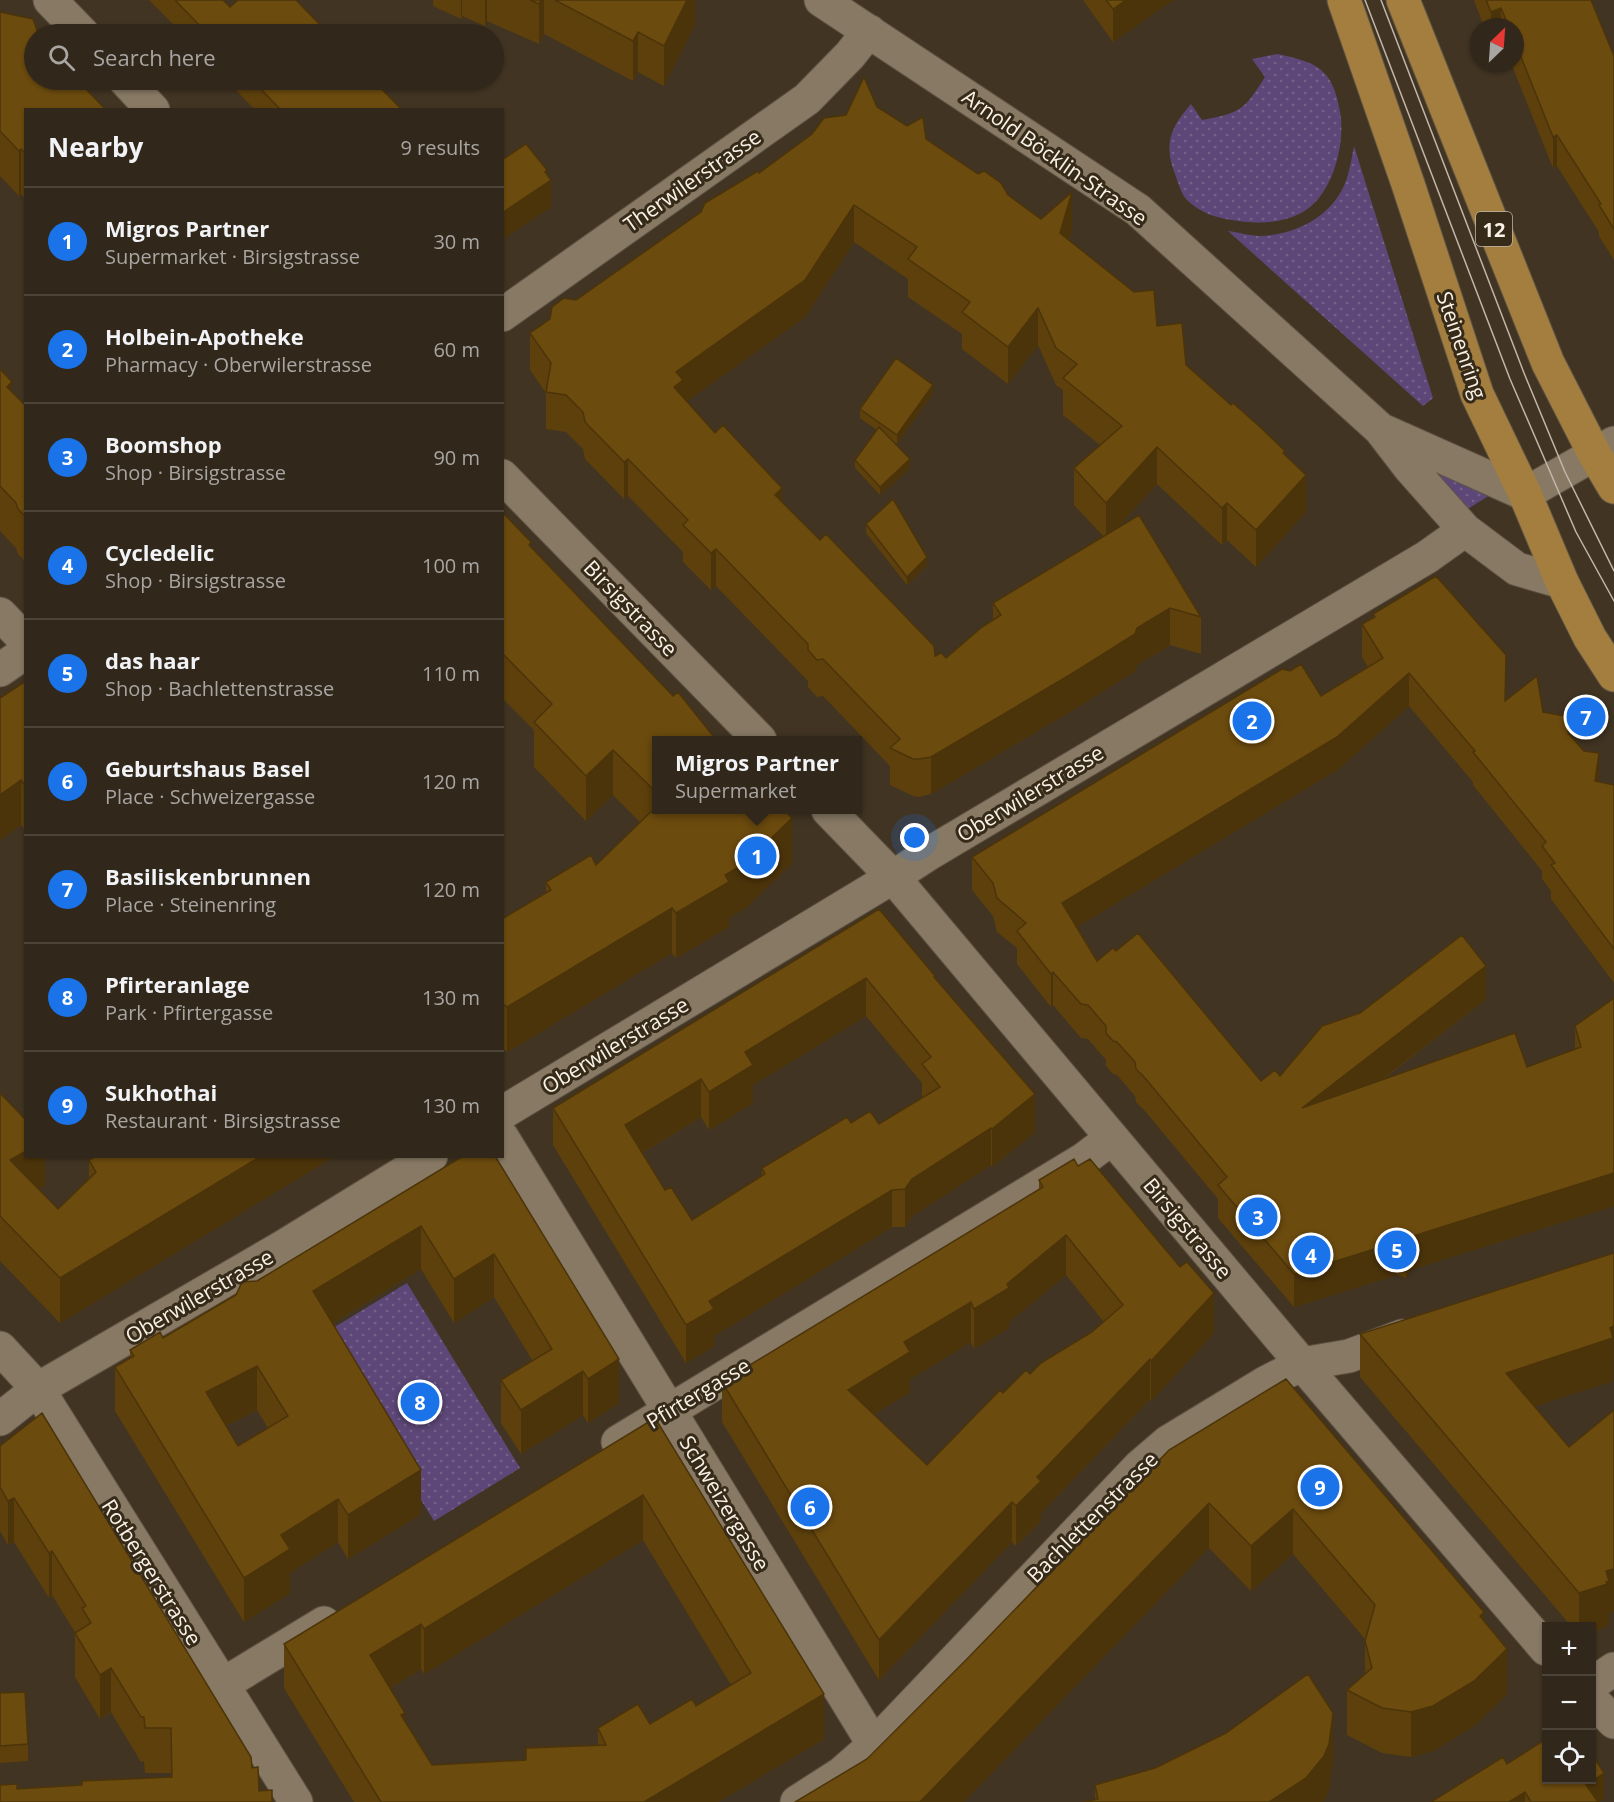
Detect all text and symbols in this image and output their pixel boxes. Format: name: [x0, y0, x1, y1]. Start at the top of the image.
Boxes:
north arrow: [1470, 18, 1524, 72]
search box: [24, 24, 504, 90]
icon: search: [45, 41, 78, 74]
text: Search here: [93, 42, 216, 72]
street label: Arnold Böcklin-Strasse: [957, 83, 1153, 231]
street label: Therwilerstrasse: [618, 122, 766, 238]
text: Nearby: [48, 129, 143, 165]
text: 9 results: [400, 134, 480, 161]
road number: 12: [1476, 212, 1512, 246]
text: Migros Partner: [105, 213, 269, 243]
text: 1: [62, 228, 73, 255]
text: 30 m: [433, 228, 480, 255]
text: Supermarket · Birsigstrasse: [105, 243, 360, 270]
street label: Steinenring: [1431, 288, 1493, 402]
text: Holbein-Apotheke: [105, 321, 304, 351]
text: 2: [62, 336, 73, 363]
text: 60 m: [433, 336, 480, 363]
text: Pharmacy · Oberwilerstrasse: [105, 351, 372, 378]
text: Boomshop: [105, 429, 222, 459]
text: 3: [62, 444, 73, 471]
text: 90 m: [433, 444, 480, 471]
text: Shop · Birsigstrasse: [105, 459, 286, 486]
text: Cycledelic: [105, 537, 214, 567]
text: 4: [62, 552, 73, 579]
text: 100 m: [422, 552, 480, 579]
street label: Birsigstrasse: [578, 554, 684, 662]
text: Shop · Birsigstrasse: [105, 567, 286, 594]
text: das haar: [105, 645, 200, 675]
text: 5: [62, 660, 73, 687]
text: 110 m: [422, 660, 480, 687]
text: Shop · Bachlettenstrasse: [105, 675, 334, 702]
pin: 7: [1566, 694, 1606, 740]
pin: 2: [1232, 698, 1272, 744]
popup: [652, 736, 862, 814]
street label: Oberwilerstrasse: [951, 738, 1109, 848]
text: Migros Partner: [675, 747, 839, 777]
text: Geburtshaus Basel: [105, 753, 310, 783]
text: 6: [62, 768, 73, 795]
text: 120 m: [422, 768, 480, 795]
text: Supermarket: [675, 777, 796, 804]
text: Place · Schweizergasse: [105, 783, 315, 810]
your location: [900, 823, 929, 852]
pin: 1: [738, 834, 777, 878]
text: Basiliskenbrunnen: [105, 861, 311, 891]
text: 7: [62, 876, 73, 903]
text: 120 m: [422, 876, 480, 903]
text: Place · Steinenring: [105, 891, 276, 918]
text: Pfirteranlage: [105, 969, 250, 999]
text: 8: [62, 984, 73, 1011]
text: 130 m: [422, 984, 480, 1011]
street label: Oberwilerstrasse: [536, 990, 694, 1100]
text: Park · Pfirtergasse: [105, 999, 273, 1026]
text: Sukhothai: [105, 1077, 217, 1107]
text: 9: [62, 1092, 73, 1119]
text: 130 m: [422, 1092, 480, 1119]
text: Restaurant · Birsigstrasse: [105, 1107, 341, 1134]
street label: Birsigstrasse: [1138, 1172, 1238, 1284]
pin: 3: [1238, 1194, 1278, 1240]
pin: 5: [1378, 1228, 1416, 1272]
pin: 4: [1292, 1232, 1330, 1278]
street label: Oberwilerstrasse: [120, 1242, 278, 1350]
street label: Pfirtergasse: [641, 1351, 755, 1435]
pin: 8: [400, 1380, 440, 1424]
street label: Schweizergasse: [674, 1430, 776, 1576]
street label: Bachlettenstrasse: [1020, 1445, 1164, 1589]
pin: 9: [1300, 1464, 1340, 1510]
pin: 6: [790, 1484, 830, 1530]
street label: Rotbergerstrasse: [96, 1493, 208, 1651]
map controls: [1542, 1622, 1596, 1784]
button: +: [1542, 1622, 1596, 1676]
button: −: [1542, 1676, 1596, 1730]
button: locate: [1542, 1730, 1596, 1784]

